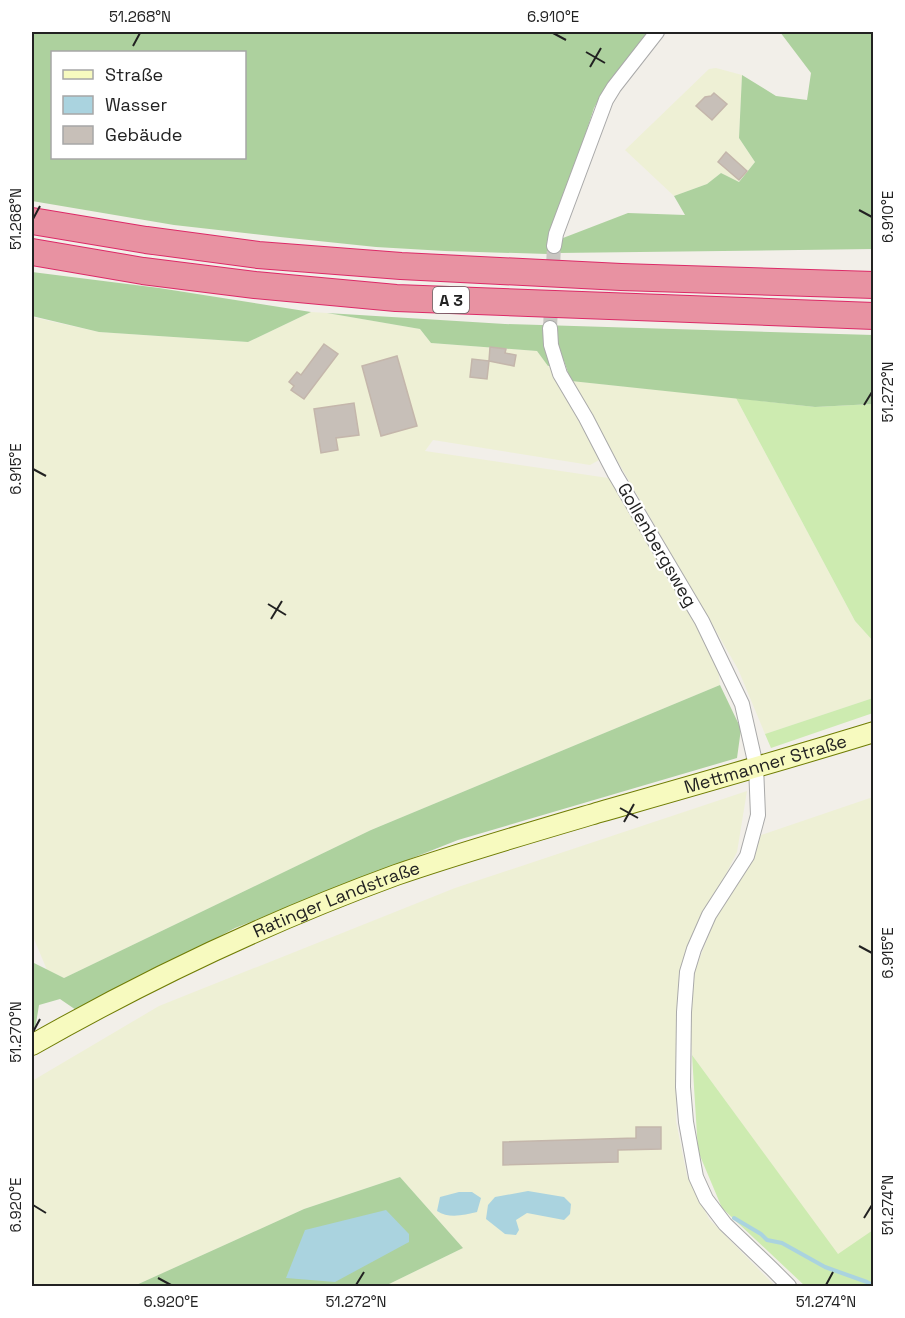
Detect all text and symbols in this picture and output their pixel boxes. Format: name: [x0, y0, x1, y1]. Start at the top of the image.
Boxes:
text: 51.268°N: [109, 7, 171, 26]
text: 6.910°E: [527, 7, 579, 26]
legend: [51, 51, 246, 159]
text: Straße: [105, 63, 163, 86]
text: Wasser: [105, 93, 167, 116]
text: Gebäude: [105, 123, 183, 146]
text: 51.268°N: [6, 188, 25, 250]
text: 6.910°E: [878, 191, 897, 243]
road number: A 3: [433, 287, 469, 313]
text: 51.272°N: [878, 362, 897, 422]
text: 6.915°E: [6, 443, 25, 495]
street label: Gollenbergsweg: [613, 479, 702, 611]
street label: Mettmanner Straße: [681, 729, 850, 798]
street label: Ratinger Landstraße: [249, 856, 423, 943]
text: 6.915°E: [878, 927, 897, 979]
text: 51.270°N: [6, 1001, 25, 1063]
text: 51.274°N: [878, 1175, 897, 1235]
text: 6.920°E: [6, 1178, 25, 1232]
text: 6.920°E: [144, 1292, 198, 1311]
text: 51.272°N: [326, 1292, 386, 1311]
text: 51.274°N: [796, 1292, 856, 1311]

